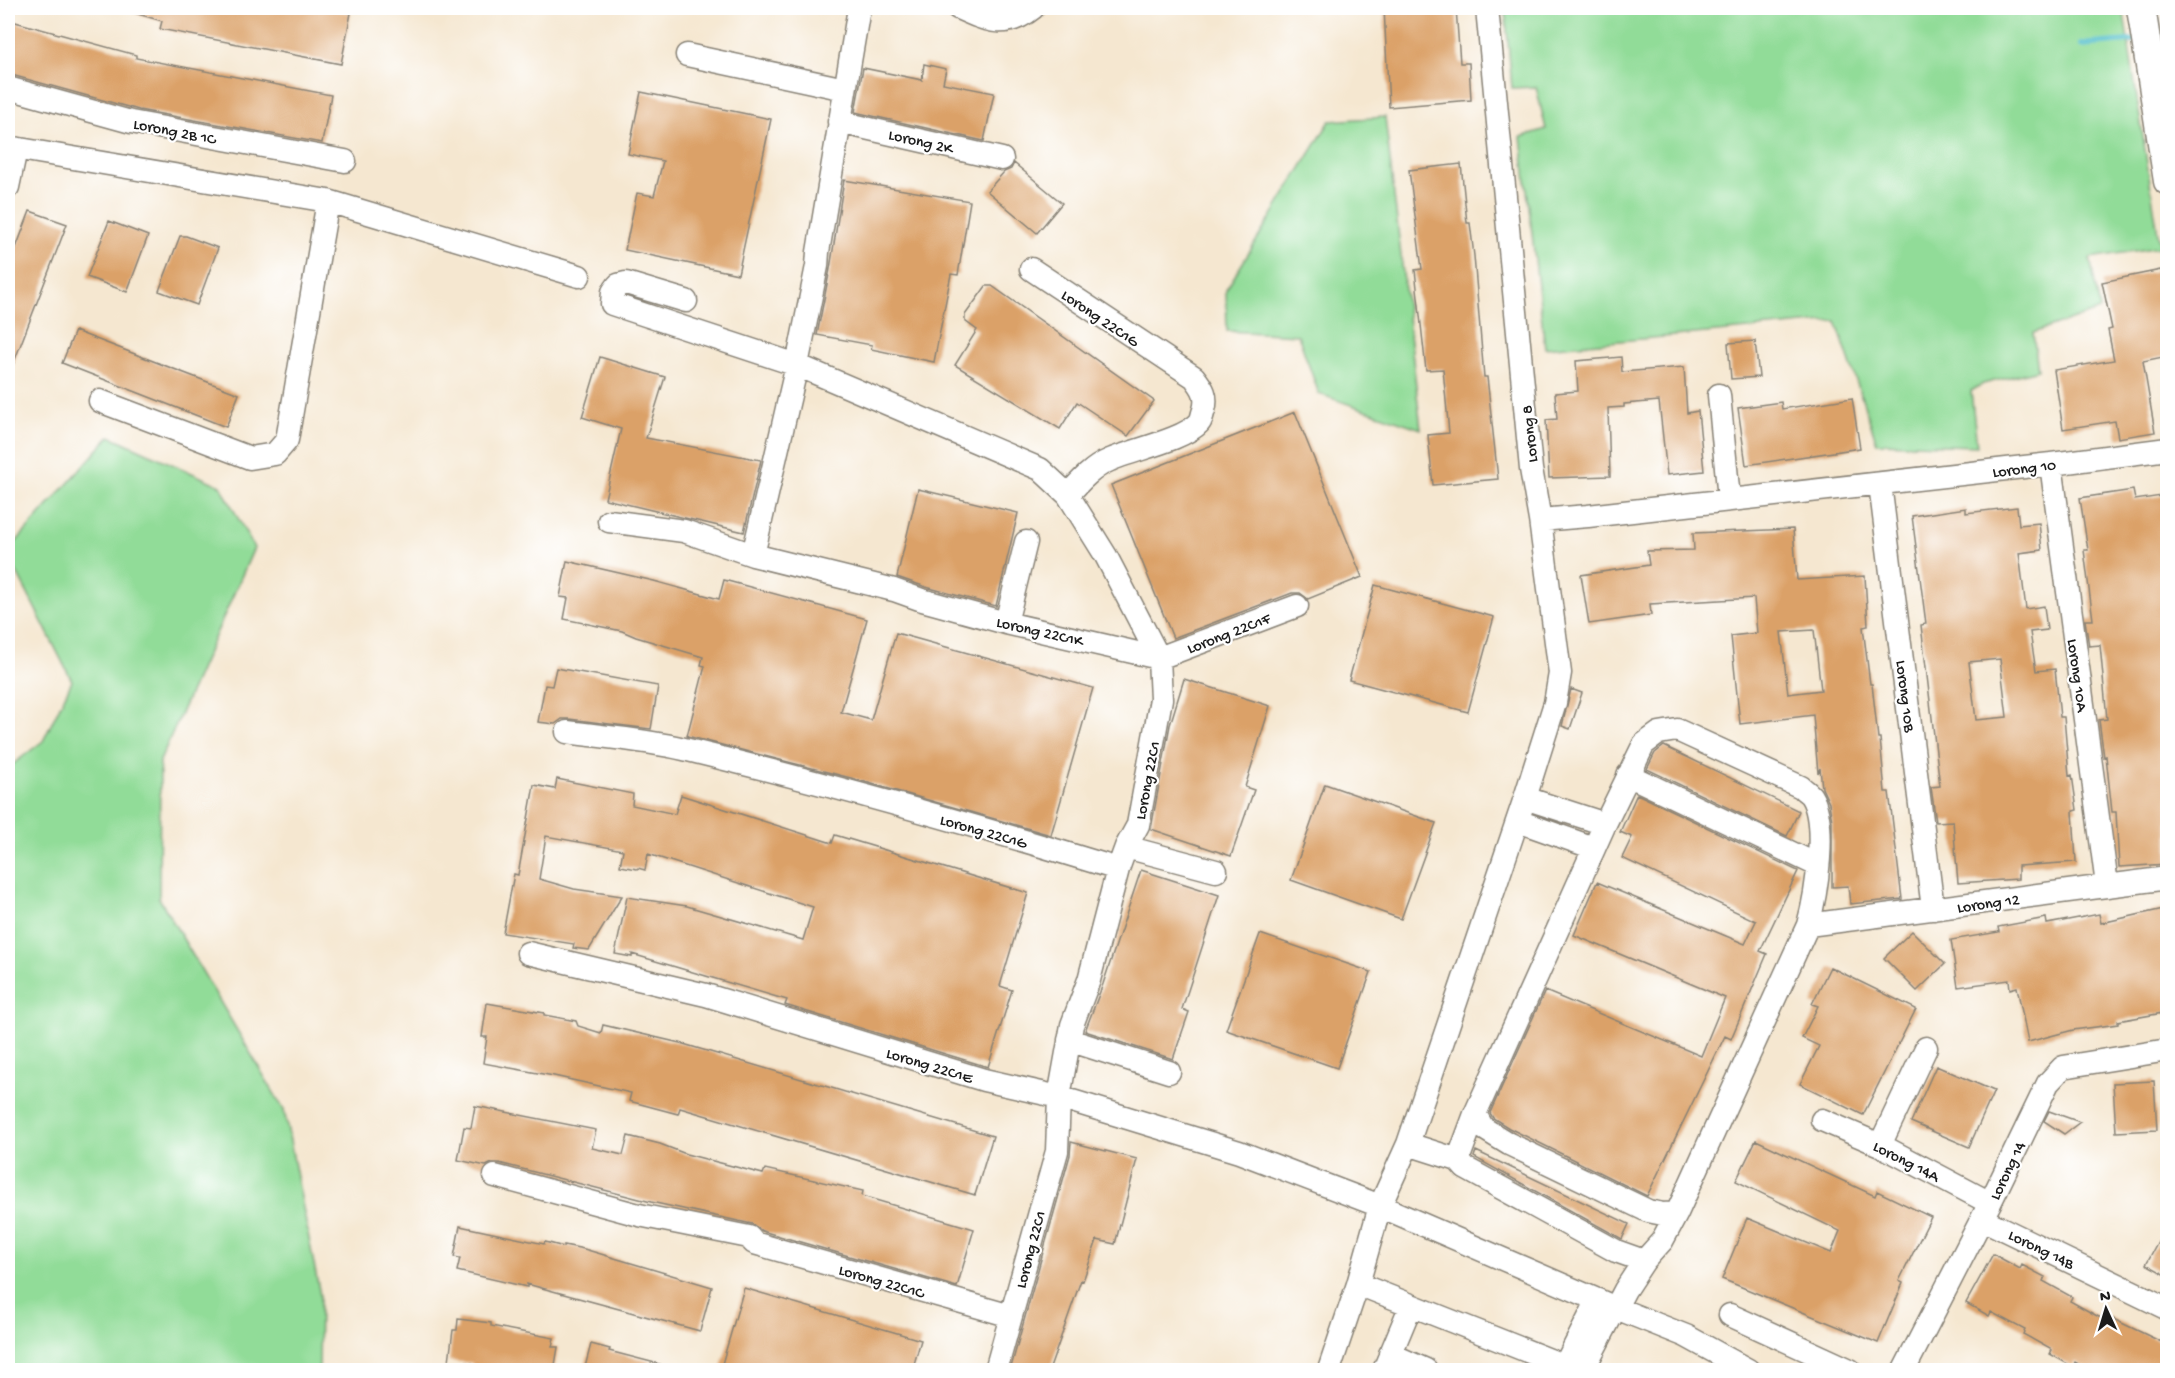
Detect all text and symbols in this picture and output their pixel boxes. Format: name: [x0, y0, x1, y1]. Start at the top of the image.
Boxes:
street label: Lorong 2B 1C: [131, 116, 218, 151]
street label: Lorong 2K: [886, 127, 956, 161]
street label: Lorong 22C1G: [1057, 287, 1142, 353]
street label: Lorong 8: [1519, 404, 1544, 463]
street label: Lorong 10: [1991, 457, 2057, 484]
street label: Lorong 22C1F: [1185, 610, 1274, 660]
street label: Lorong 22C1K: [994, 614, 1086, 653]
street label: Lorong 10A: [2061, 638, 2090, 715]
street label: Lorong 10B: [1890, 659, 1917, 734]
street label: Lorong 22C1: [1133, 740, 1166, 821]
street label: Lorong 22C1G: [937, 812, 1030, 855]
street label: Lorong 12: [1956, 892, 2021, 919]
street label: Lorong 22C1E: [883, 1045, 975, 1090]
street label: Lorong 14A: [1869, 1138, 1943, 1189]
street label: Lorong 14: [1987, 1139, 2032, 1204]
street label: Lorong 22C1: [1013, 1209, 1052, 1291]
street label: Lorong 14B: [2004, 1227, 2077, 1276]
street label: Lorong 22C1C: [836, 1262, 927, 1305]
north arrow: [2076, 1279, 2136, 1339]
text: N: [2099, 1288, 2112, 1307]

